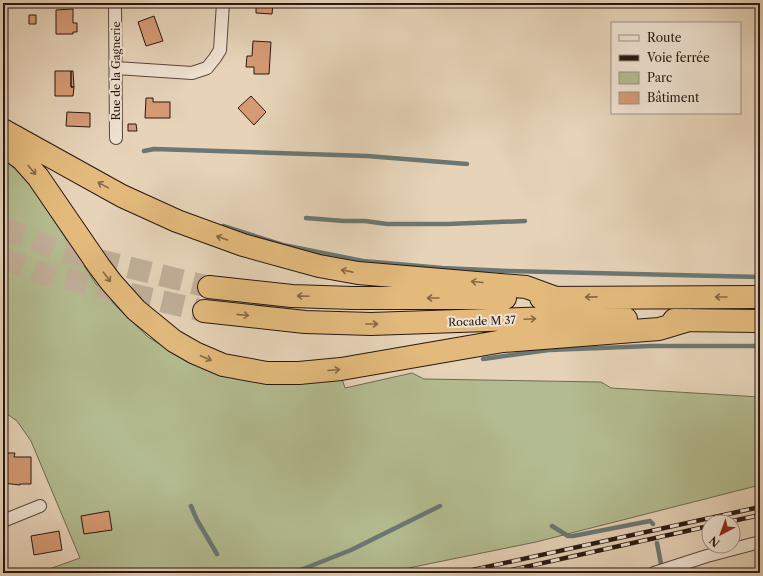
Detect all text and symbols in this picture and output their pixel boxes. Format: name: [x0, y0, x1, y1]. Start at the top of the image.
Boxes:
street label: Rue de la Gagnerie: [109, 21, 123, 121]
legend: [611, 22, 741, 114]
text: Route: [647, 30, 682, 45]
text: Voie ferrée: [646, 50, 710, 65]
text: Parc: [647, 70, 672, 85]
text: Bâtiment: [647, 90, 700, 105]
one-way arrow: [28, 165, 37, 176]
one-way arrow: [97, 181, 109, 189]
one-way arrow: [216, 234, 229, 241]
one-way arrow: [341, 267, 354, 275]
one-way arrow: [103, 271, 111, 282]
one-way arrow: [471, 279, 484, 286]
one-way arrow: [297, 292, 310, 300]
one-way arrow: [585, 293, 598, 301]
one-way arrow: [715, 293, 728, 301]
one-way arrow: [427, 294, 440, 302]
one-way arrow: [236, 312, 249, 319]
street label: Rocade M 37: [448, 313, 517, 329]
one-way arrow: [523, 315, 536, 323]
one-way arrow: [365, 320, 378, 328]
one-way arrow: [200, 355, 212, 362]
one-way arrow: [327, 366, 340, 373]
north arrow: [701, 514, 741, 554]
text: N: [706, 533, 723, 550]

